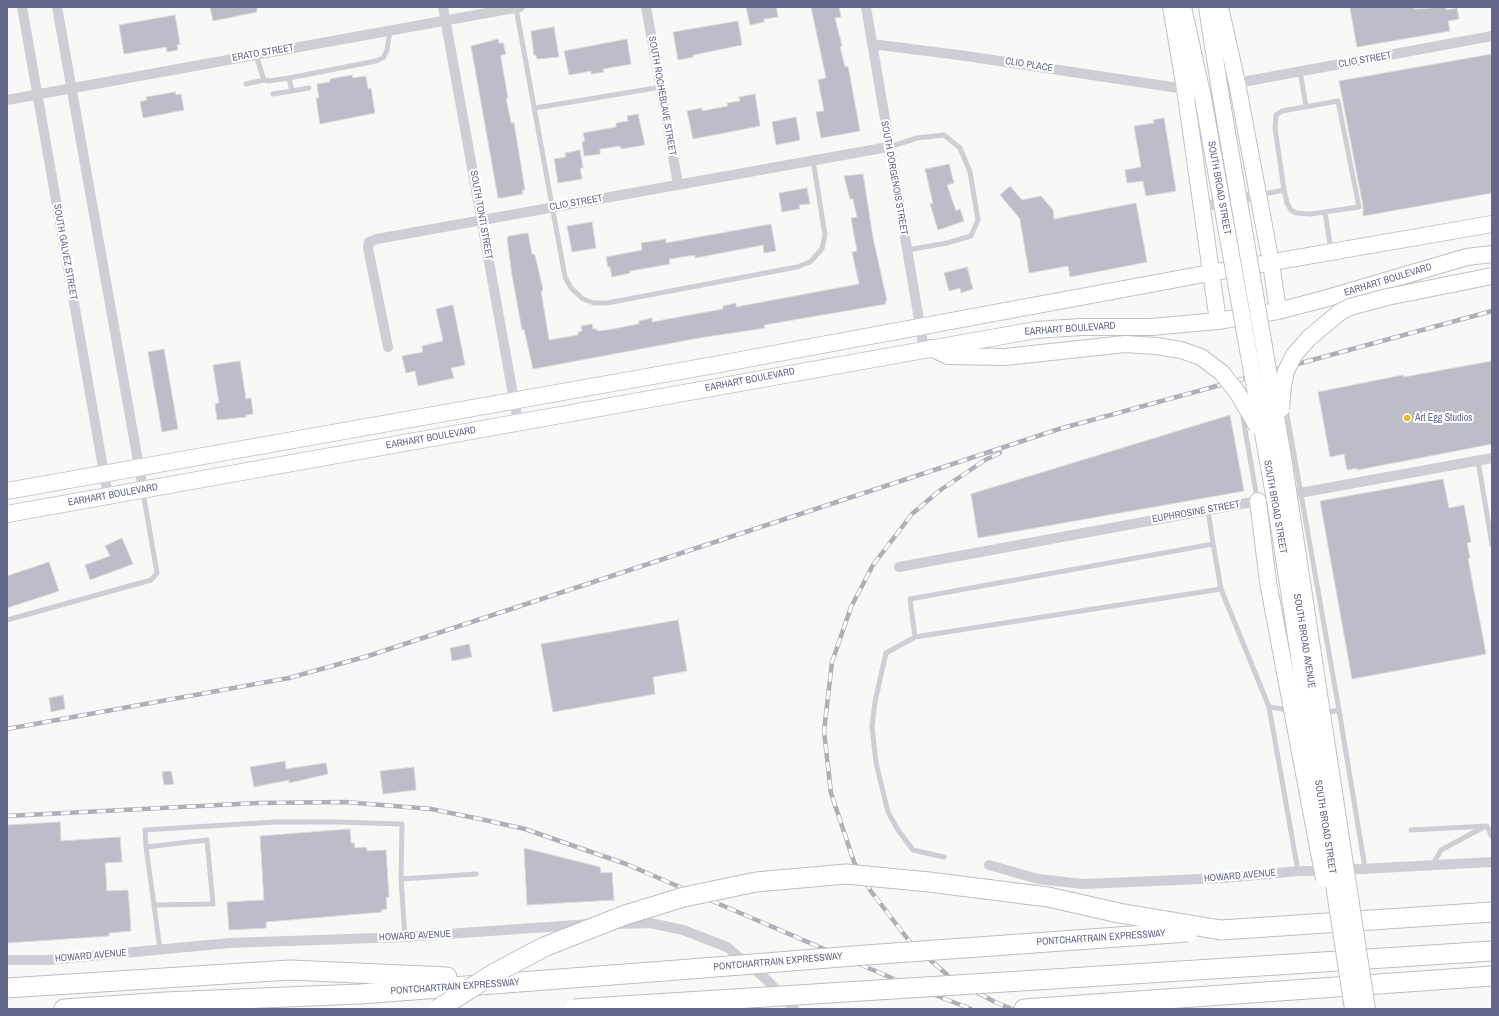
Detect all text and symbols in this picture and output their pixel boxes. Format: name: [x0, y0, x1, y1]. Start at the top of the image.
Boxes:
street label: SOUTH ROCHEBLAVE STREET: [646, 35, 678, 157]
street label: ERATO STREET: [231, 42, 295, 64]
street label: CLIO STREET: [1337, 49, 1393, 71]
street label: CLIO PLACE: [1004, 55, 1054, 75]
street label: SOUTH DORGENOIS STREET: [878, 120, 910, 236]
street label: SOUTH BROAD STREET: [1205, 140, 1233, 236]
street label: SOUTH TONTI STREET: [467, 170, 495, 260]
street label: CLIO STREET: [548, 192, 604, 214]
street label: SOUTH GALVEZ STREET: [51, 203, 79, 301]
street label: EARHART BOULEVARD: [1343, 261, 1433, 299]
street label: EARHART BOULEVARD: [1024, 320, 1116, 338]
street label: EARHART BOULEVARD: [704, 365, 796, 395]
place label: Art Egg Studios: [1415, 412, 1472, 424]
marker: Art Egg Studios: [1402, 413, 1412, 423]
street label: EARHART BOULEVARD: [385, 424, 477, 452]
street label: SOUTH BROAD STREET: [1261, 459, 1289, 555]
street label: EARHART BOULEVARD: [67, 481, 159, 509]
street label: EUPHROSINE STREET: [1151, 498, 1241, 526]
street label: SOUTH BROAD AVENUE: [1291, 593, 1317, 689]
street label: SOUTH BROAD STREET: [1312, 779, 1338, 875]
street label: HOWARD AVENUE: [1203, 867, 1277, 885]
street label: HOWARD AVENUE: [379, 928, 451, 944]
street label: PONTCHARTRAIN EXPRESSWAY: [1036, 928, 1166, 948]
street label: HOWARD AVENUE: [54, 947, 128, 965]
street label: PONTCHARTRAIN EXPRESSWAY: [713, 950, 843, 974]
street label: PONTCHARTRAIN EXPRESSWAY: [390, 977, 520, 997]

